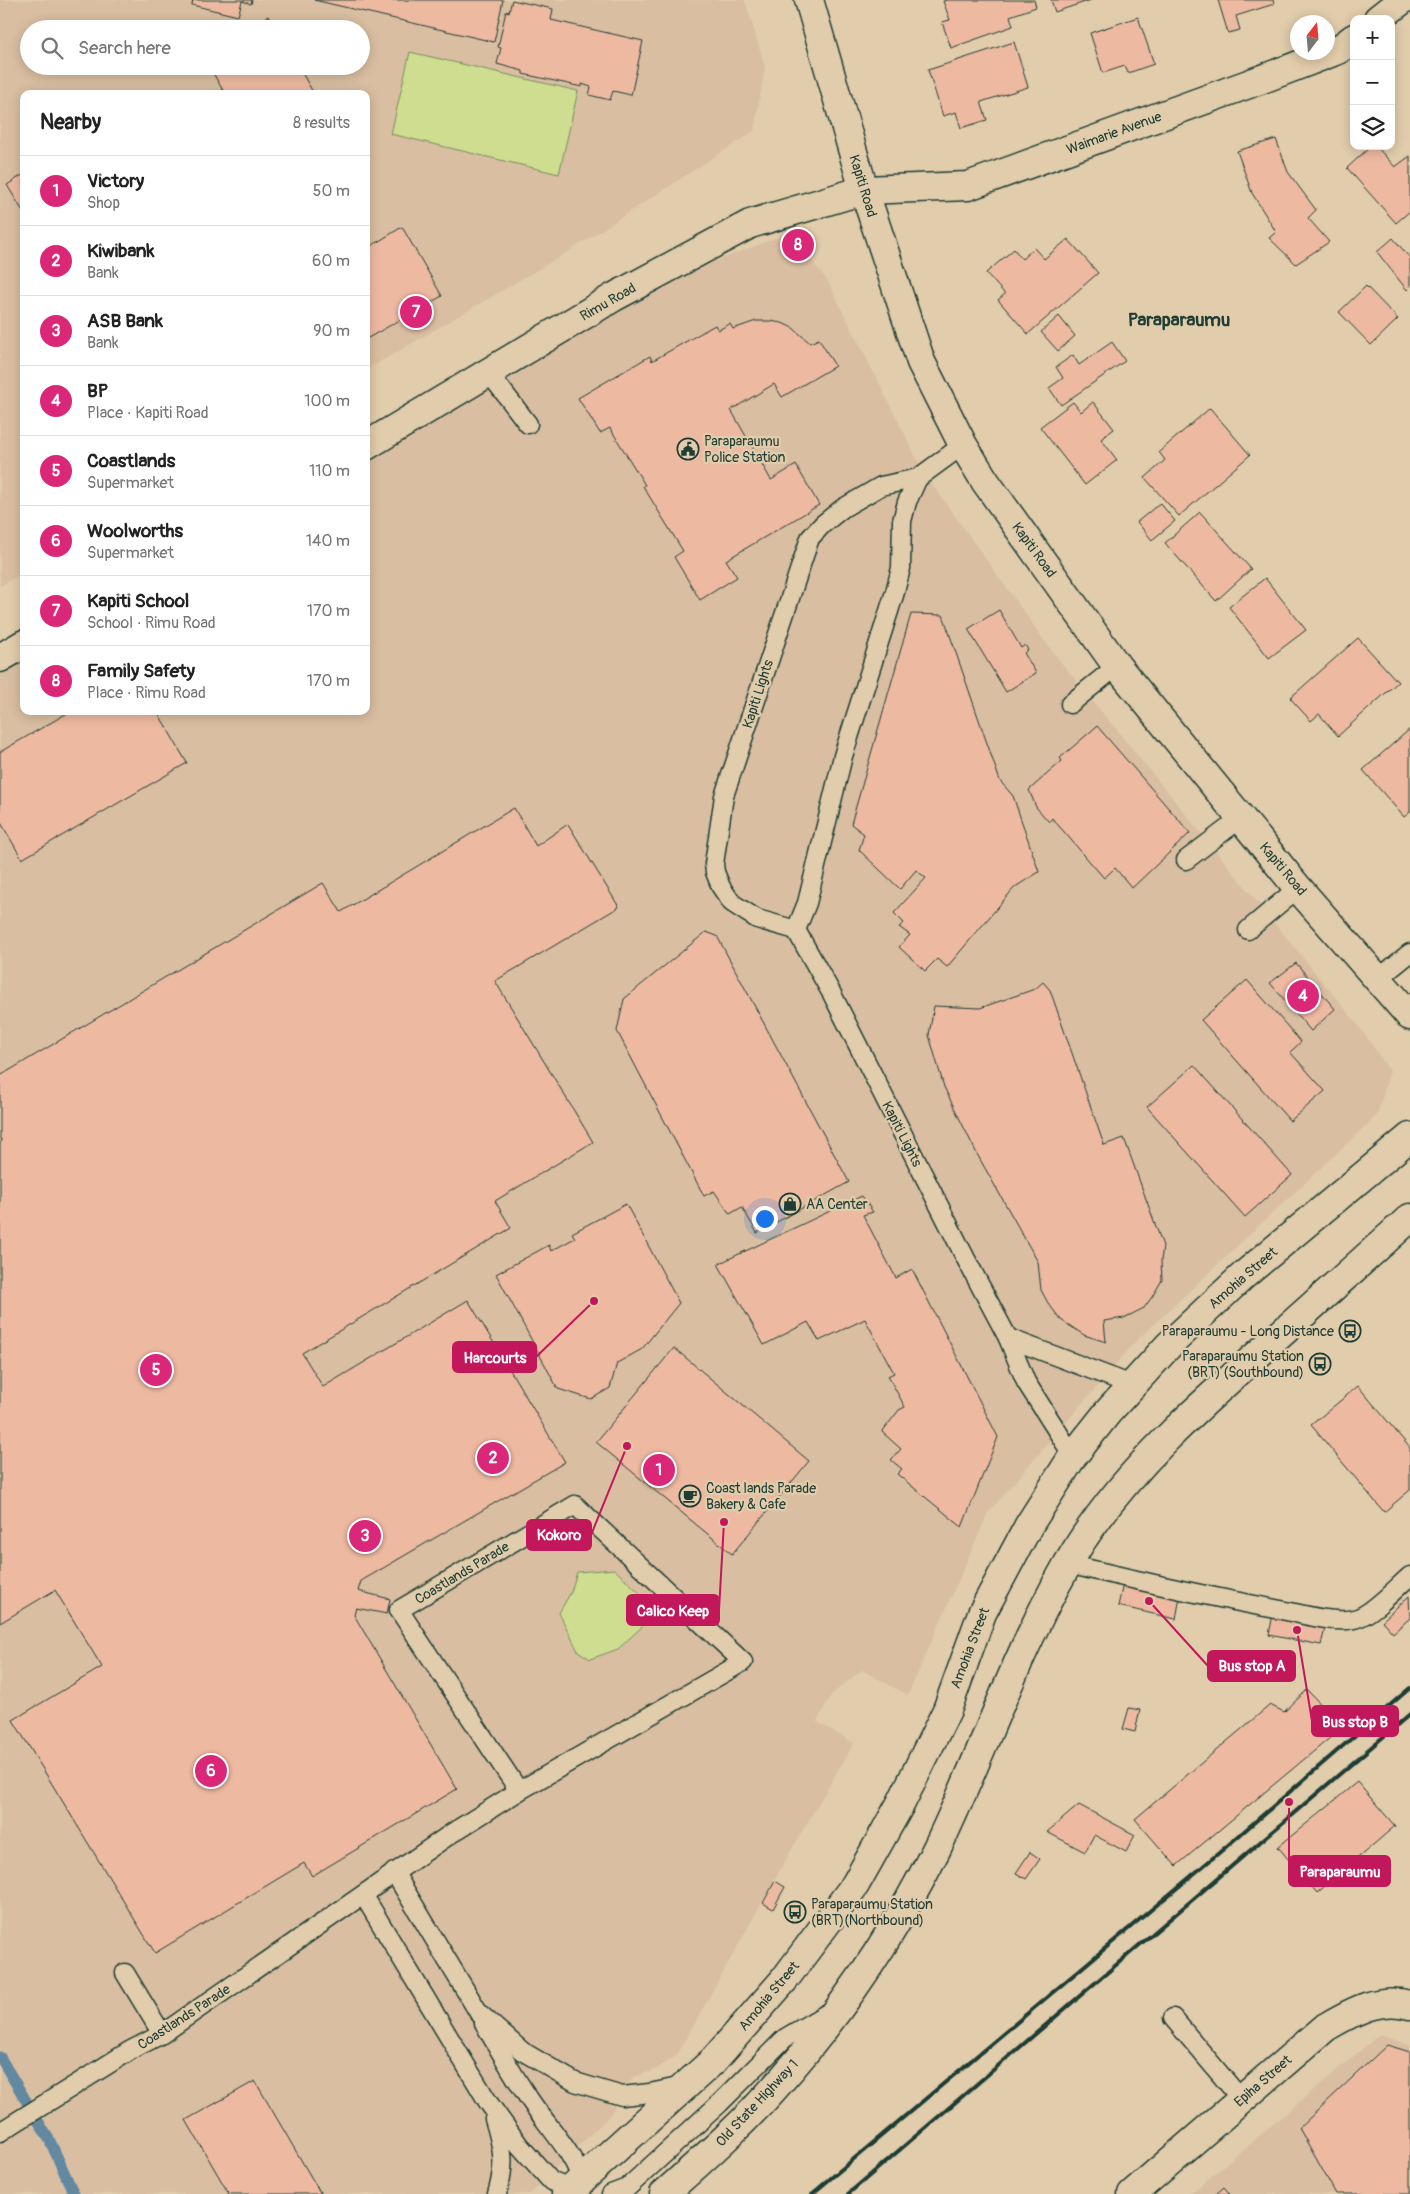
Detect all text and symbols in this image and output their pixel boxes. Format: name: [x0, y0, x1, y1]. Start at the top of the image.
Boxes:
north arrow: [1290, 15, 1335, 60]
map controls: [1350, 15, 1395, 150]
button: +: [1350, 15, 1395, 60]
search box: [20, 20, 370, 75]
icon: search: [38, 34, 66, 62]
text: Search here: [78, 36, 171, 60]
button: −: [1350, 60, 1395, 105]
button: layers: [1350, 105, 1395, 150]
street label: Waimarie Avenue: [1064, 108, 1164, 158]
text: Nearby: [40, 109, 101, 136]
text: 8 results: [293, 113, 350, 133]
street label: Kapiti Road: [845, 153, 881, 219]
text: Victory: [87, 169, 144, 193]
text: 1: [53, 181, 59, 201]
text: 50 m: [313, 181, 350, 201]
text: Shop: [87, 193, 120, 213]
pin: 8: [782, 226, 814, 264]
text: Kiwibank: [87, 239, 154, 263]
text: 2: [52, 251, 60, 271]
text: 60 m: [312, 251, 350, 271]
text: Bank: [87, 263, 119, 283]
street label: Rimu Road: [577, 279, 639, 325]
pin: 7: [400, 293, 432, 331]
district label: Paraparaumu: [1128, 308, 1230, 332]
text: ASB Bank: [87, 309, 163, 333]
text: 3: [52, 321, 60, 341]
text: 90 m: [313, 321, 350, 341]
text: Bank: [87, 333, 119, 353]
text: BP: [87, 379, 108, 403]
text: 4: [51, 391, 61, 411]
text: 100 m: [304, 391, 350, 411]
text: Place · Kapiti Road: [87, 403, 209, 423]
place label: Paraparaumu Police Station: [704, 433, 786, 466]
public building icon: Paraparaumu Police Station: [676, 437, 700, 461]
text: Coastlands: [87, 449, 175, 473]
text: 5: [52, 461, 60, 481]
text: 110 m: [309, 461, 350, 481]
text: Supermarket: [87, 473, 174, 493]
text: Woolworths: [87, 519, 183, 543]
street label: Kapiti Road: [1008, 519, 1060, 581]
text: 6: [51, 531, 61, 551]
text: 140 m: [306, 531, 350, 551]
text: Supermarket: [87, 543, 174, 563]
text: Kapiti School: [87, 589, 189, 613]
text: 7: [52, 601, 60, 621]
text: 170 m: [307, 601, 350, 621]
text: School · Rimu Road: [87, 613, 216, 633]
street label: Kapiti Lights: [739, 657, 777, 731]
text: Family Safety: [87, 659, 195, 683]
text: 8: [52, 671, 60, 691]
text: 170 m: [307, 671, 350, 691]
text: Place · Rimu Road: [87, 683, 206, 703]
street label: Kapiti Road: [1256, 839, 1310, 899]
pin: 4: [1287, 977, 1319, 1015]
street label: Kapiti Lights: [878, 1098, 926, 1170]
shop icon: AA Center: [778, 1192, 802, 1216]
place label: AA Center: [806, 1196, 868, 1213]
your location: [752, 1206, 778, 1232]
street label: Amohia Street: [1205, 1243, 1281, 1312]
bus stop icon: Paraparaumu - Long Distance: [1338, 1319, 1362, 1343]
place label: Paraparaumu - Long Distance: [1162, 1323, 1334, 1340]
callout: Harcourts: [453, 1342, 536, 1372]
place label: Paraparaumu Station (BRT) (Southbound): [1182, 1348, 1304, 1381]
text: Harcourts: [463, 1349, 527, 1368]
pin: 5: [140, 1351, 172, 1389]
bus stop icon: Paraparaumu Station (BRT) (Southbound): [1308, 1352, 1332, 1376]
pin: 2: [477, 1439, 509, 1477]
pin: 1: [643, 1451, 675, 1489]
place label: Coast lands Parade Bakery & Cafe: [706, 1480, 816, 1513]
cafe icon: Coast lands Parade Bakery & Cafe: [678, 1484, 702, 1508]
pin: 3: [349, 1517, 381, 1555]
callout: Kokoro: [527, 1520, 591, 1550]
text: Kokoro: [537, 1526, 581, 1545]
street label: Coastlands Parade: [412, 1538, 512, 1608]
callout: Calico Keep: [627, 1595, 719, 1625]
text: Calico Keep: [637, 1602, 709, 1621]
street label: Amohia Street: [947, 1605, 993, 1691]
callout: Bus stop A: [1208, 1651, 1295, 1681]
text: Bus stop A: [1218, 1657, 1286, 1676]
callout: Bus stop B: [1312, 1706, 1398, 1736]
text: Bus stop B: [1322, 1713, 1388, 1732]
pin: 6: [195, 1752, 227, 1790]
callout: Paraparaumu: [1289, 1856, 1390, 1886]
text: Paraparaumu: [1299, 1863, 1381, 1882]
place label: Paraparaumu Station (BRT)(Northbound): [811, 1896, 933, 1929]
bus stop icon: Paraparaumu Station (BRT)(Northbound): [783, 1900, 807, 1924]
street label: Amohia Street: [735, 1958, 803, 2034]
street label: Coastlands Parade: [134, 1981, 234, 2053]
street label: Epiha Street: [1231, 2051, 1295, 2111]
street label: Old State Highway 1: [712, 2056, 802, 2150]

